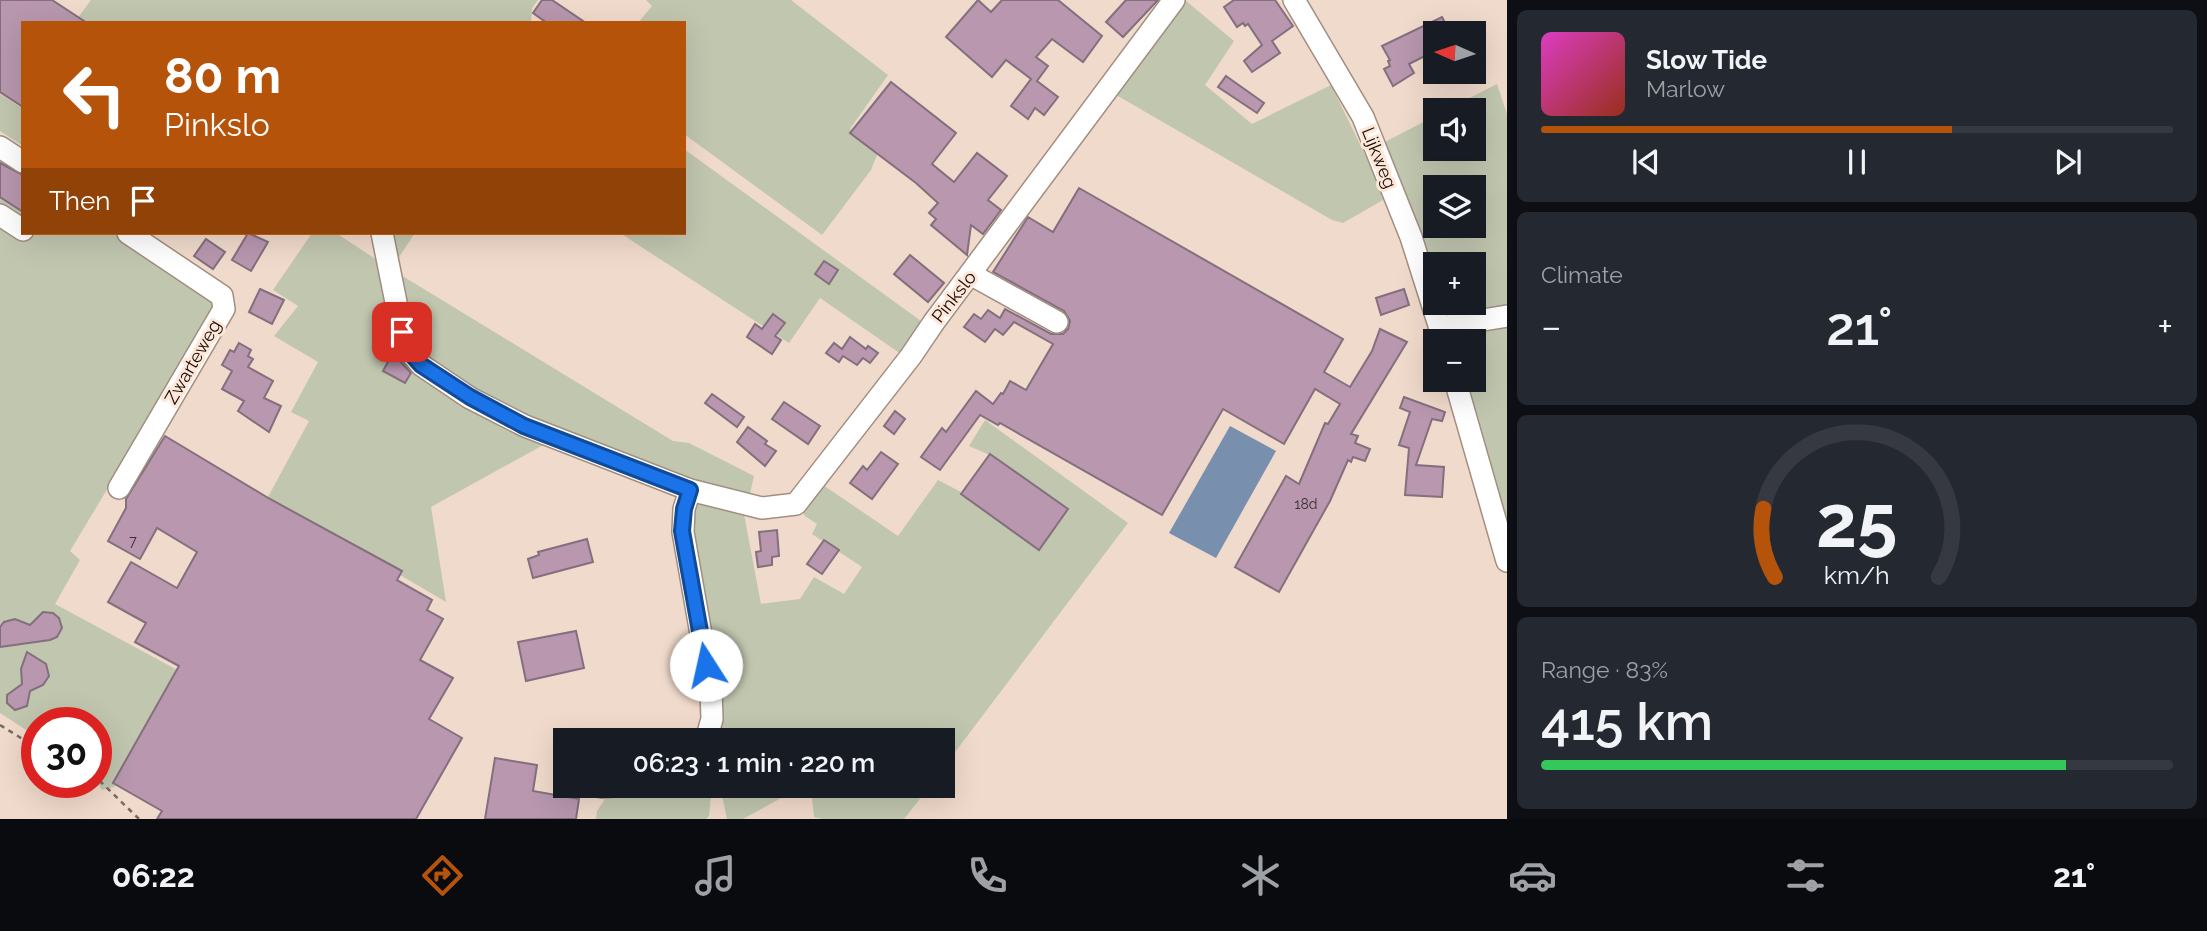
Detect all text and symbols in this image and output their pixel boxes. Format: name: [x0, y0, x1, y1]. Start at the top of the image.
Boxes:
north arrow: [1423, 21, 1486, 84]
map controls: [1423, 21, 1486, 392]
text: Slow Tide: [1646, 45, 1767, 75]
text: 80 m: [164, 47, 281, 104]
icon: left: [49, 49, 140, 140]
text: Marlow: [1646, 75, 1725, 102]
button: sound: [1423, 98, 1486, 161]
text: Pinkslo: [164, 106, 270, 143]
street label: Lijkweg: [1358, 124, 1401, 191]
icon: previous: [1627, 143, 1665, 181]
icon: pause: [1838, 143, 1876, 181]
icon: next: [2049, 143, 2087, 181]
button: layers: [1423, 175, 1486, 238]
icon: arrive: [124, 182, 162, 220]
text: Then: [49, 186, 110, 216]
button: +: [1423, 252, 1486, 315]
text: Climate: [1541, 261, 1623, 288]
street label: Pinkslo: [927, 267, 980, 327]
text: 21°: [1826, 296, 1893, 357]
pin: [372, 302, 432, 362]
text: −: [1541, 304, 1561, 349]
text: +: [2157, 304, 2173, 349]
icon: arrive: [383, 313, 421, 351]
street label: Zwarteweg: [160, 316, 225, 408]
button: −: [1423, 329, 1486, 392]
text: 25: [1816, 479, 1898, 564]
house number: 18d: [1294, 496, 1318, 512]
house number: 7: [129, 533, 137, 549]
text: km/h: [1824, 559, 1890, 589]
position arrow: [669, 628, 743, 702]
text: Range · 83%: [1541, 656, 1668, 683]
text: 415 km: [1541, 691, 1713, 752]
speed limit sign: 30: [21, 707, 112, 798]
text: 06:23 · 1 min · 220 m: [633, 748, 875, 778]
icon: directions: [418, 851, 467, 900]
icon: music: [691, 851, 740, 900]
icon: phone: [963, 851, 1012, 900]
icon: climate: [1236, 851, 1285, 900]
icon: car: [1508, 851, 1557, 900]
icon: filters: [1781, 851, 1830, 900]
text: 06:22: [112, 857, 195, 894]
text: 21°: [2053, 857, 2095, 894]

